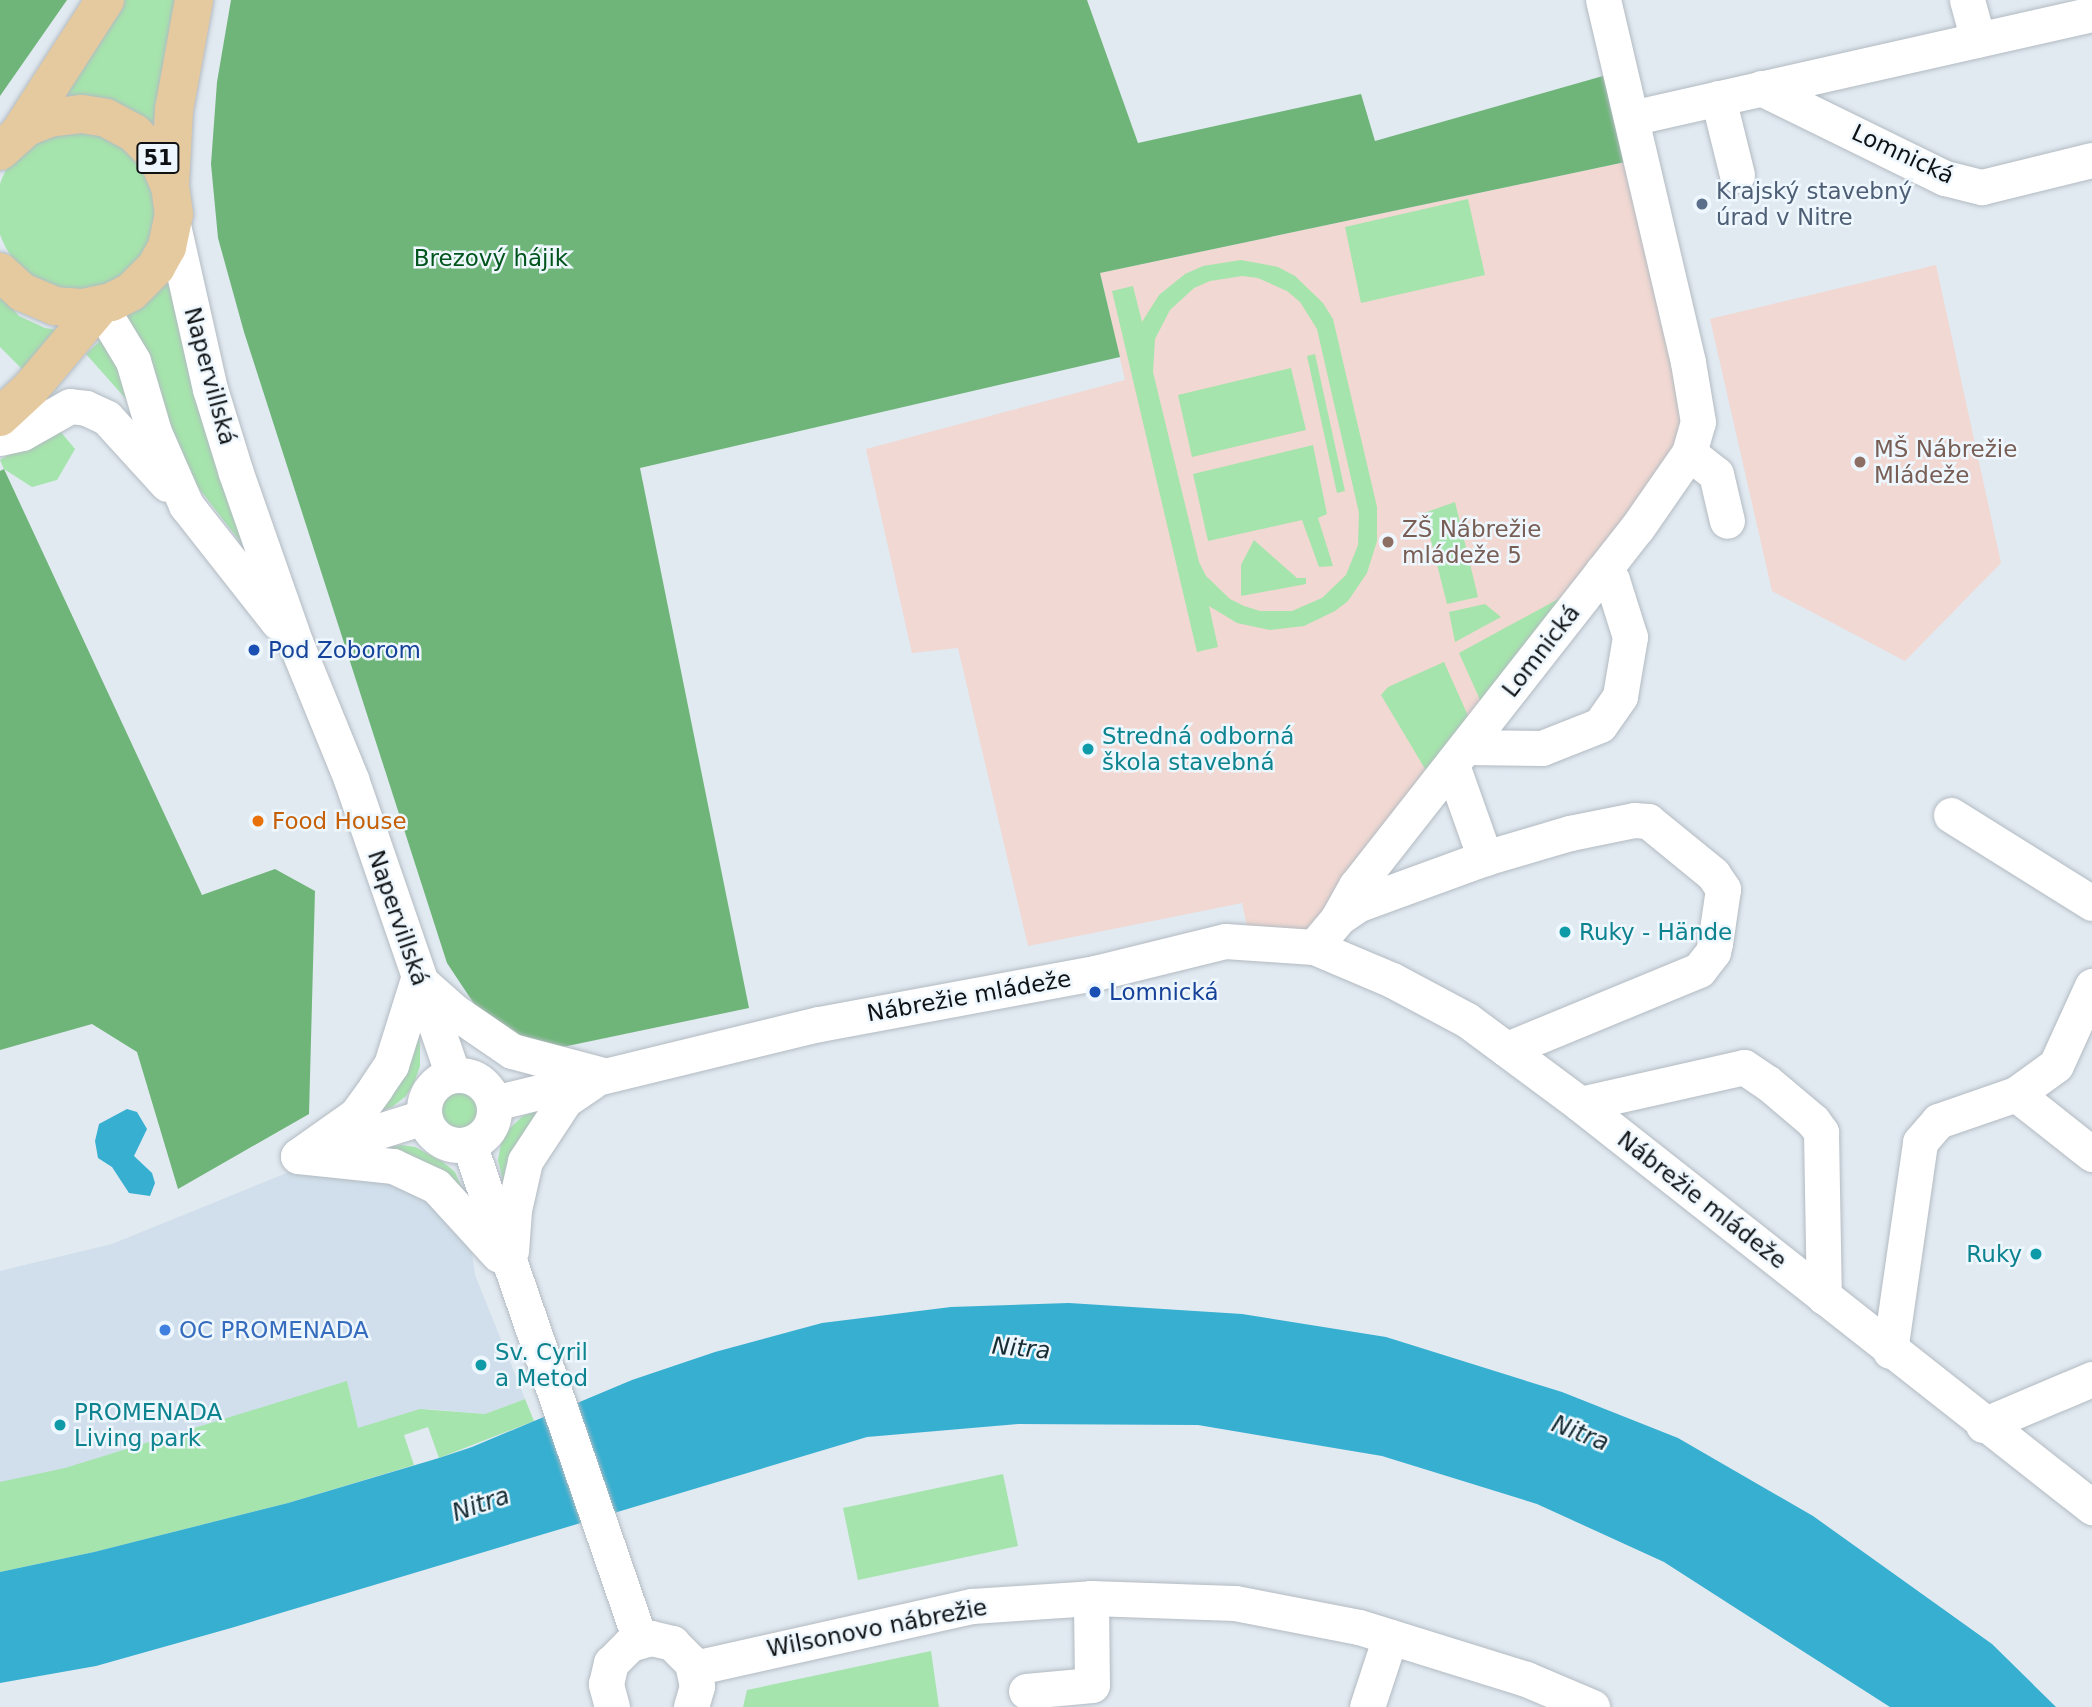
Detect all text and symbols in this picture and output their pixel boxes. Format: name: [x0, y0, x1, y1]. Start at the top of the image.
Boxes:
street label: Lomnická: [1848, 118, 1958, 190]
road number: 51: [135, 140, 181, 176]
place label: Krajský stavebný úrad v Nitre: [1716, 177, 1912, 231]
marker: Krajský stavebný úrad v Nitre: [1694, 196, 1710, 212]
park label: Brezový hájik: [414, 244, 568, 272]
street label: Napervillská: [178, 304, 242, 448]
place label: MŠ Nábrežie Mládeže: [1874, 435, 2017, 489]
marker: MŠ Nábrežie Mládeže: [1852, 454, 1868, 470]
place label: ZŠ Nábrežie mládeže 5: [1402, 515, 1541, 569]
marker: ZŠ Nábrežie mládeže 5: [1380, 534, 1396, 550]
street label: Lomnická: [1496, 599, 1586, 703]
place label: Pod Zoborom: [268, 636, 421, 664]
marker: Pod Zoborom: [246, 642, 262, 658]
place label: Stredná odborná škola stavebná: [1102, 722, 1294, 776]
marker: Stredná odborná škola stavebná: [1080, 741, 1096, 757]
place label: Food House: [272, 807, 407, 835]
marker: Food House: [250, 813, 266, 829]
street label: Napervillská: [362, 847, 434, 989]
place label: Ruky - Hände: [1579, 918, 1732, 946]
marker: Ruky - Hände: [1557, 924, 1573, 940]
street label: Nábrežie mládeže: [865, 964, 1073, 1028]
place label: Lomnická: [1109, 978, 1219, 1006]
marker: Lomnická: [1087, 984, 1103, 1000]
street label: Nábrežie mládeže: [1612, 1125, 1792, 1275]
place label: Ruky: [1966, 1240, 2022, 1268]
marker: Ruky: [2028, 1246, 2044, 1262]
place label: OC PROMENADA: [179, 1316, 369, 1344]
marker: OC PROMENADA: [157, 1322, 173, 1338]
water label: Nitra: [991, 1332, 1051, 1366]
place label: Sv. Cyril a Metod: [495, 1338, 588, 1392]
marker: Sv. Cyril a Metod: [473, 1357, 489, 1373]
place label: PROMENADA Living park: [74, 1398, 222, 1452]
water label: Nitra: [1547, 1410, 1613, 1458]
marker: PROMENADA Living park: [52, 1417, 68, 1433]
water label: Nitra: [449, 1482, 513, 1528]
street label: Wilsonovo nábrežie: [765, 1593, 989, 1663]

